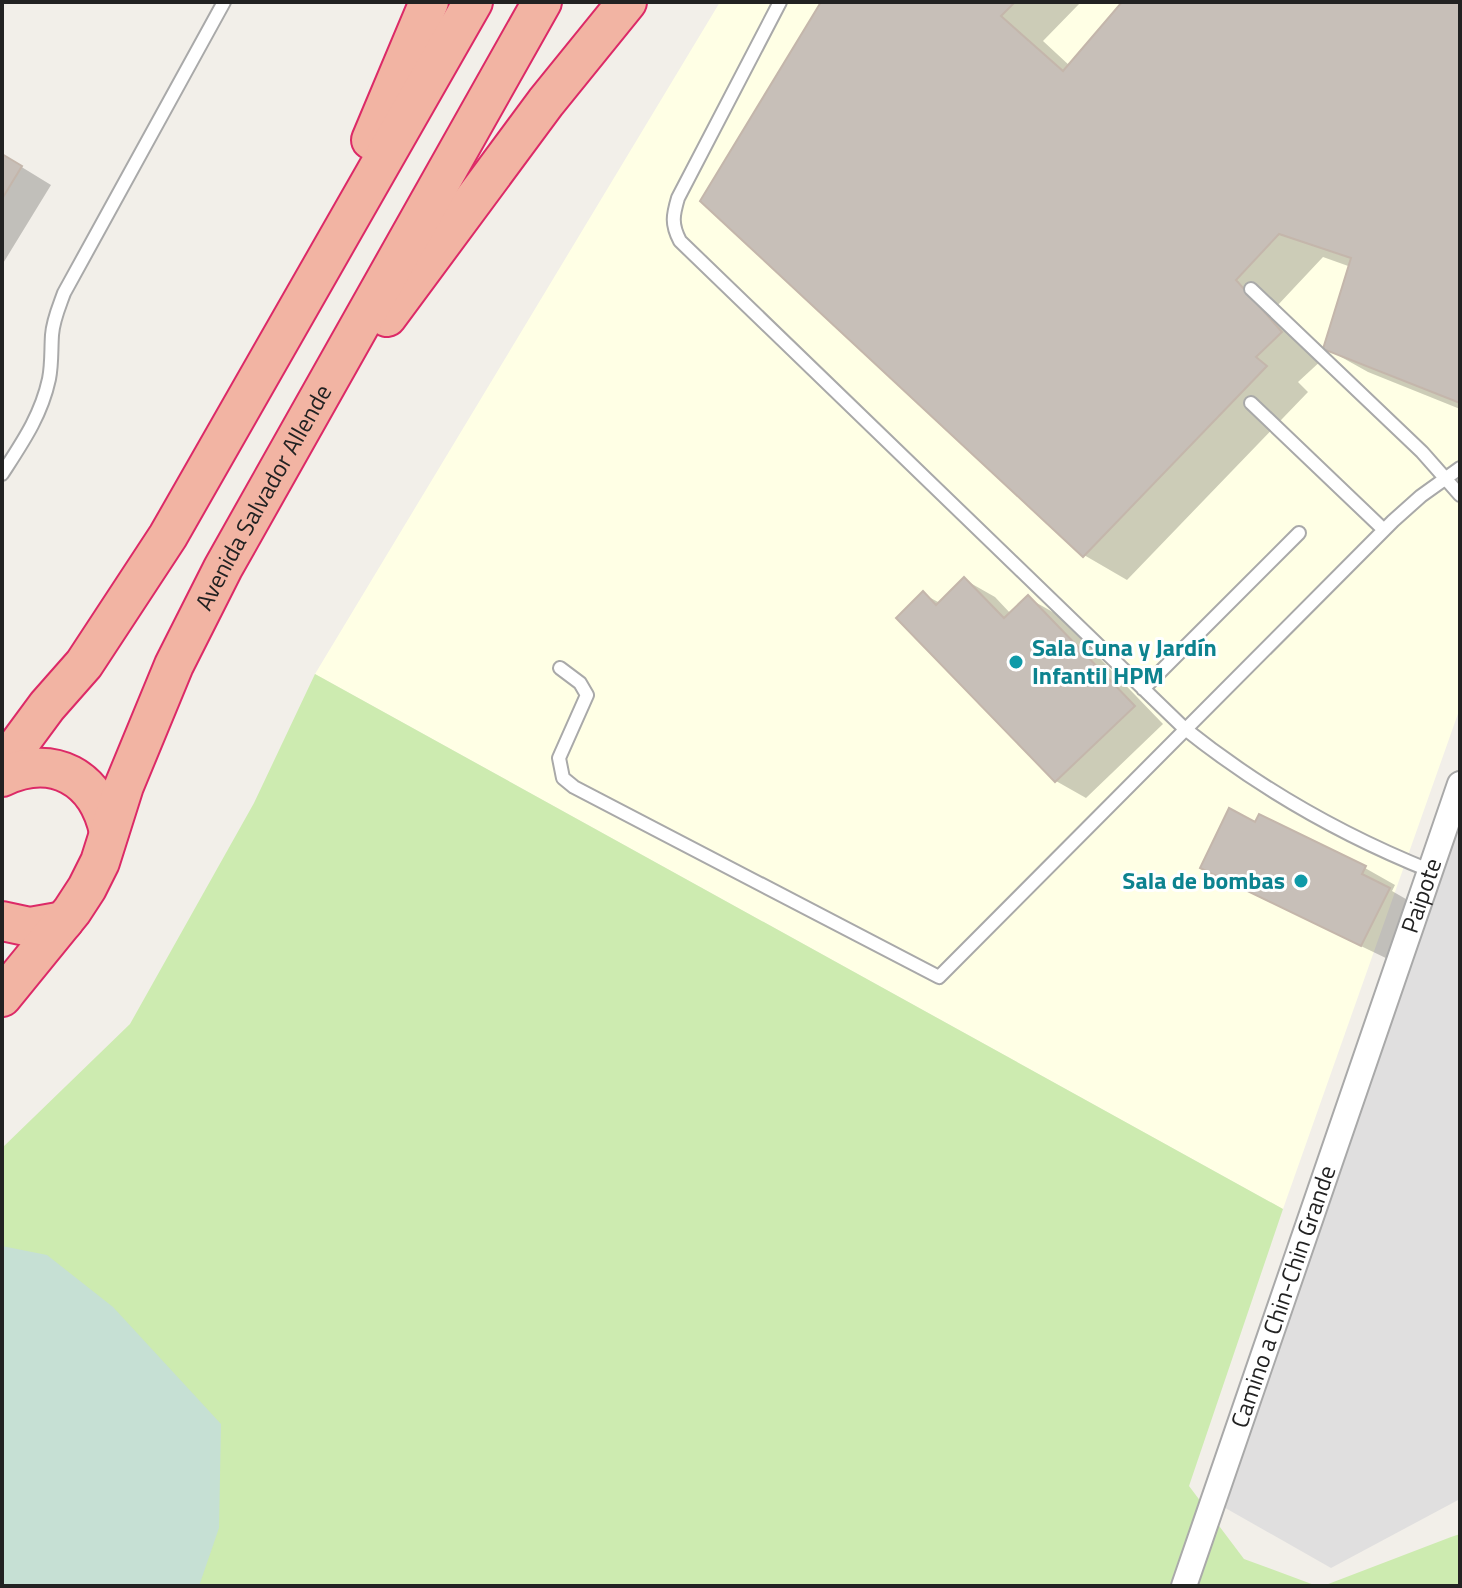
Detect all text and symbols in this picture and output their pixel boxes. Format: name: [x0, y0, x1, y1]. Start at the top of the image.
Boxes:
street label: Avenida Salvador Allende: [185, 377, 340, 616]
place label: Sala Cuna y Jardín Infantil HPM: [1032, 629, 1217, 693]
marker: Sala Cuna y Jardín Infantil HPM: [1007, 653, 1025, 671]
street label: Paipote: [1391, 853, 1450, 938]
place label: Sala de bombas: [1122, 862, 1285, 898]
marker: Sala de bombas: [1292, 872, 1310, 890]
street label: Camino a Chin-Chin Grande: [1221, 1160, 1344, 1432]

